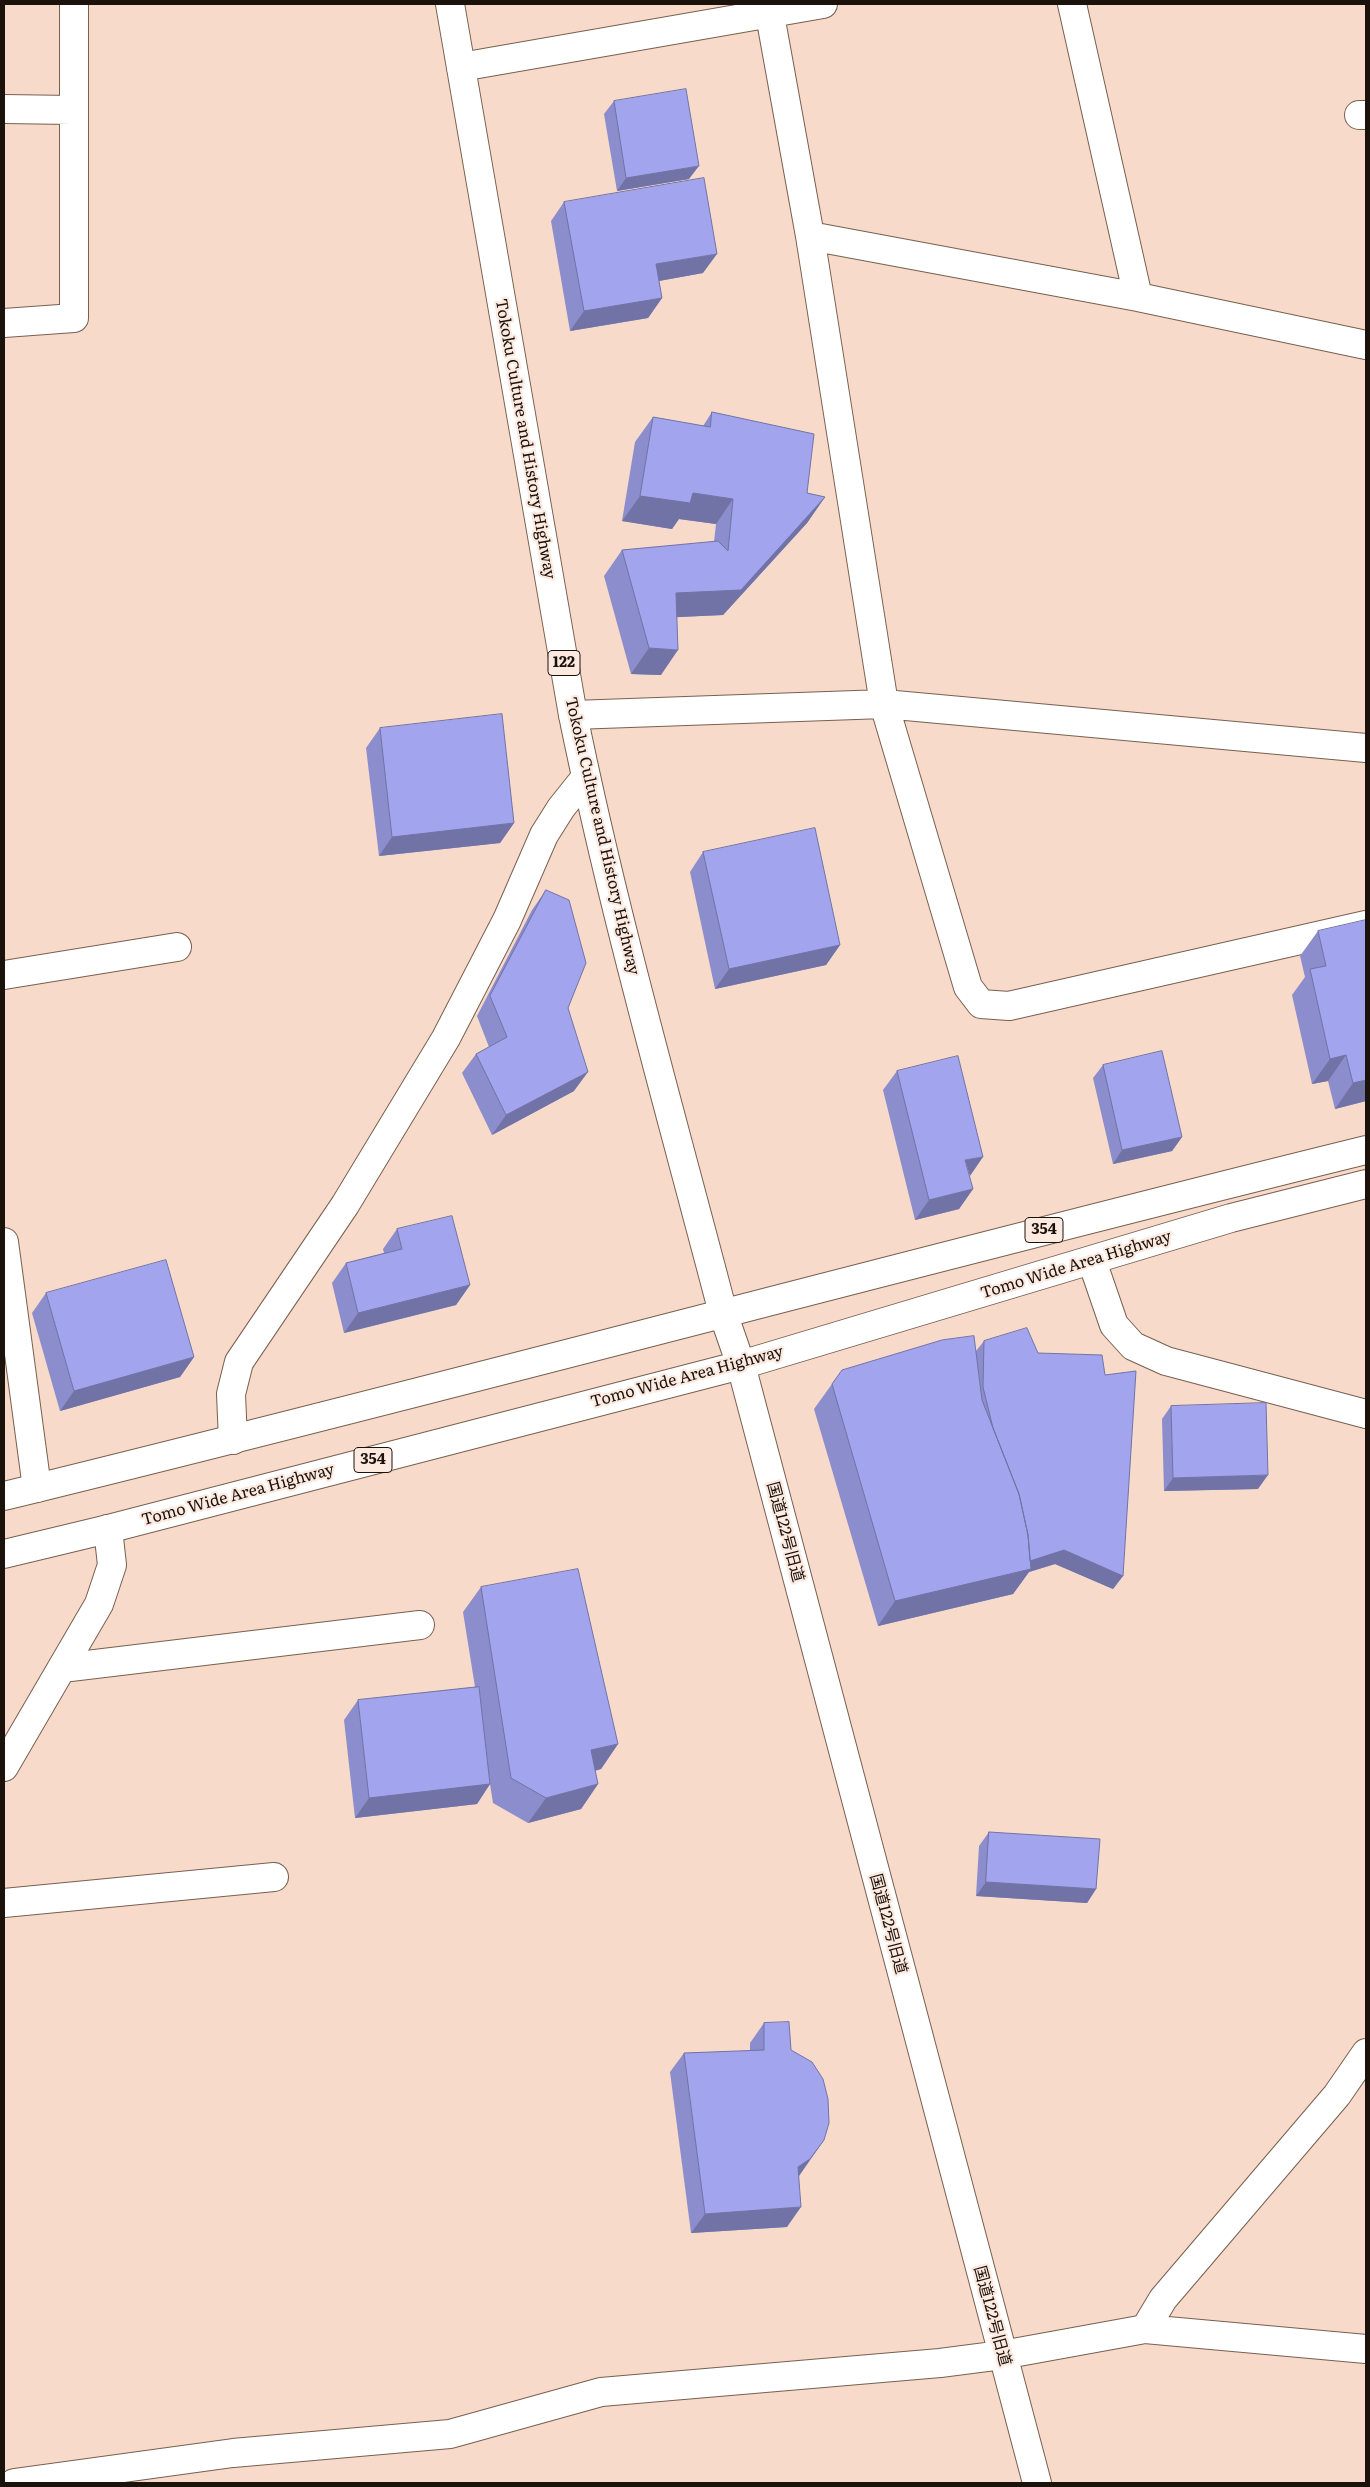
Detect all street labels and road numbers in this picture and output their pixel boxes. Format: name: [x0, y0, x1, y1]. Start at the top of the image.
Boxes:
street label: Tokoku Culture and History Highway: [491, 297, 559, 581]
road number: 122: [548, 650, 580, 676]
street label: Tokoku Culture and History Highway: [561, 695, 643, 977]
road number: 354: [1025, 1218, 1063, 1242]
street label: Tomo Wide Area Highway: [978, 1227, 1174, 1303]
street label: Tomo Wide Area Highway: [589, 1342, 785, 1412]
road number: 354: [354, 1448, 392, 1472]
street label: Tomo Wide Area Highway: [140, 1460, 336, 1530]
street label: 国道122号旧道: [762, 1480, 808, 1584]
street label: 国道122号旧道: [865, 1872, 911, 1976]
street label: 国道122号旧道: [969, 2264, 1015, 2368]

